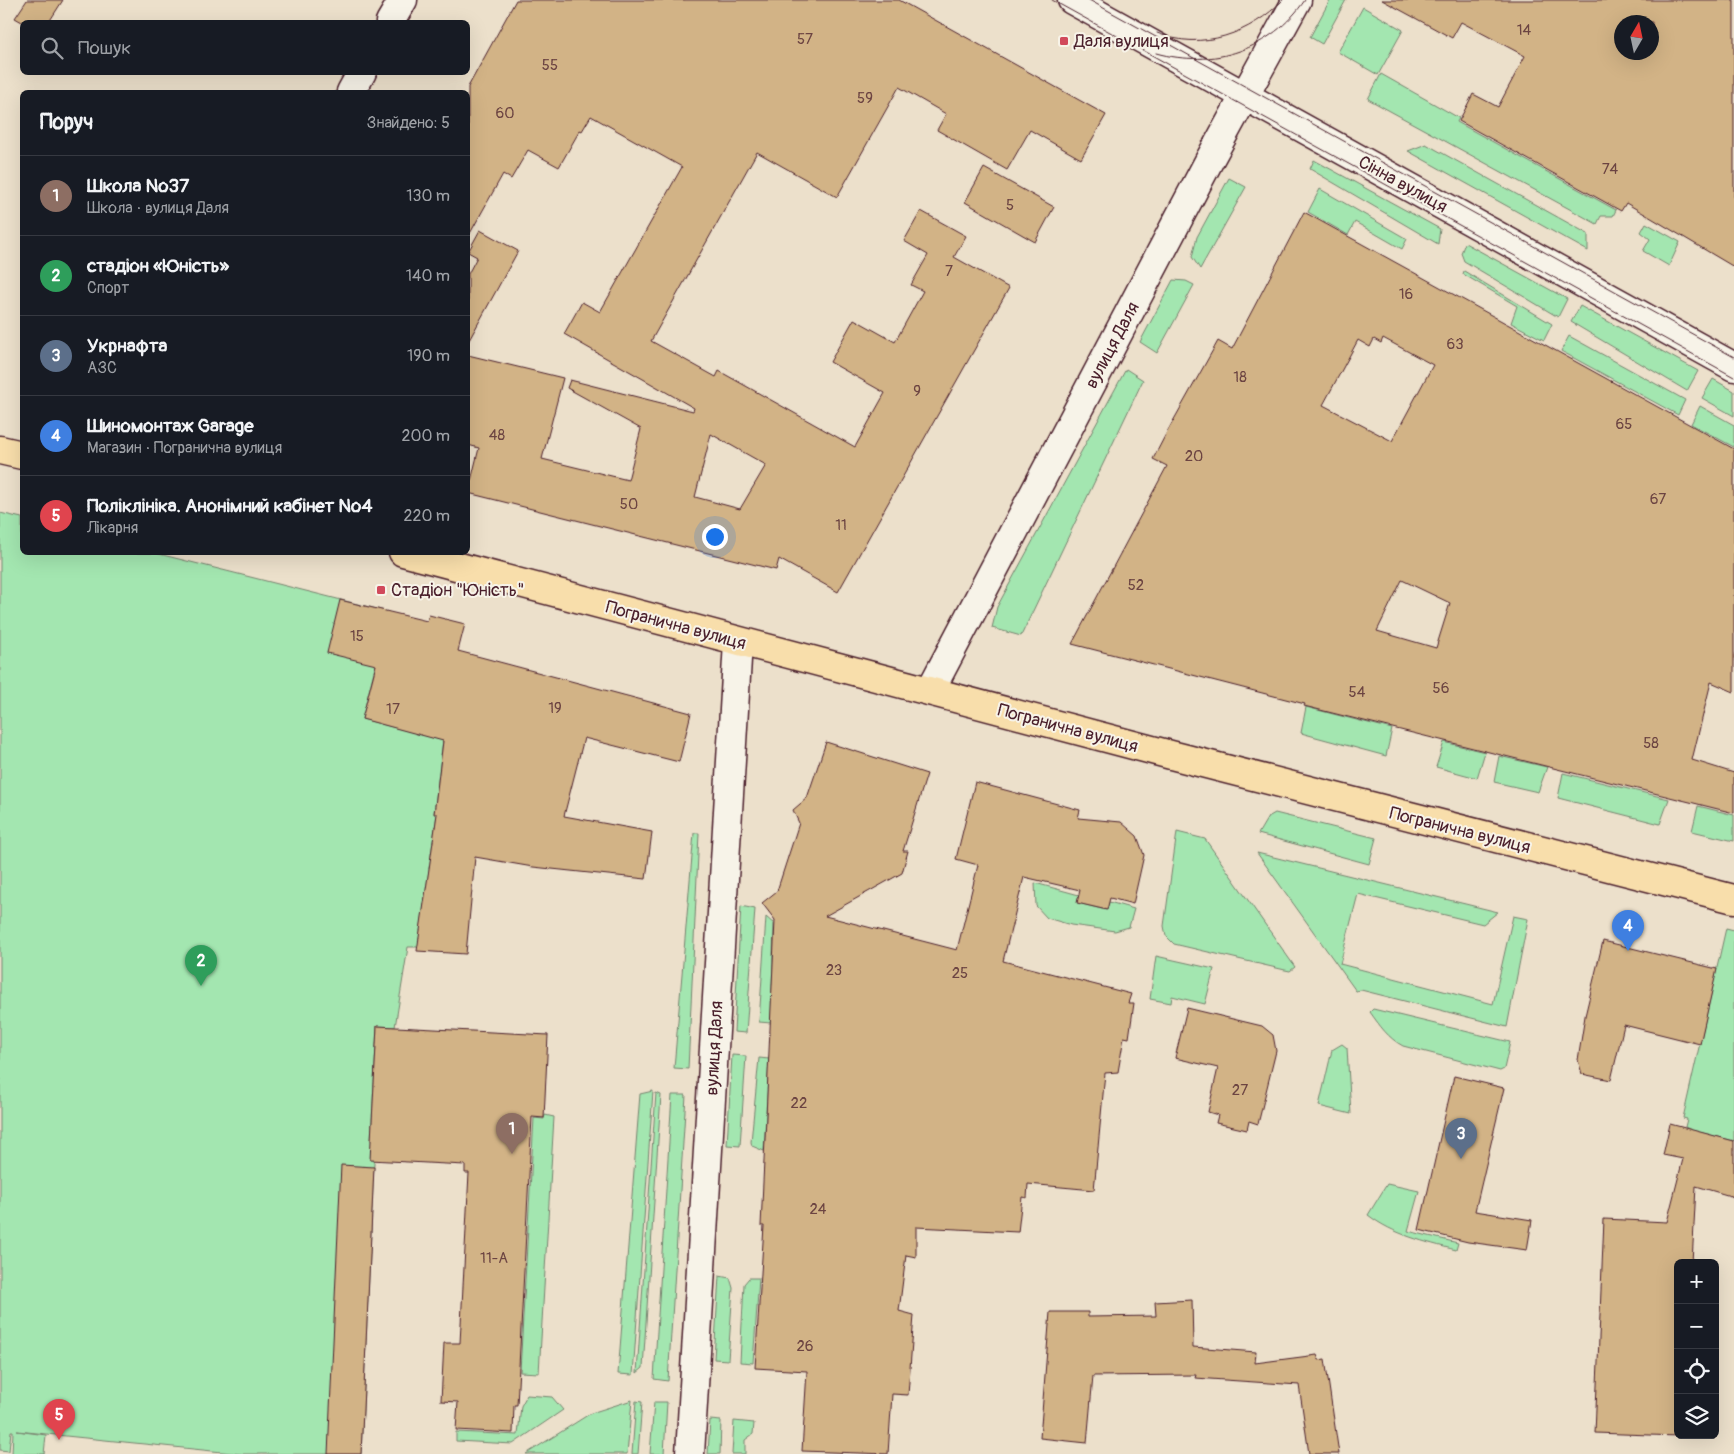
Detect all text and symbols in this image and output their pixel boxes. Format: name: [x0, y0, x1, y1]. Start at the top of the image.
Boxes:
north arrow: [1614, 15, 1659, 60]
search box: [20, 20, 470, 75]
house number: 14: [1517, 21, 1532, 40]
house number: 57: [797, 30, 813, 49]
place label: Даля вулиця: [1073, 30, 1169, 53]
icon: search: [38, 34, 66, 62]
marker: Даля вулиця: [1058, 35, 1070, 47]
text: Пошук: [78, 36, 131, 60]
house number: 55: [542, 56, 558, 75]
house number: 59: [857, 89, 873, 108]
house number: 60: [496, 104, 514, 123]
text: Поруч: [40, 109, 93, 136]
text: Знайдено: 5: [367, 113, 450, 133]
street label: Сінна вулиця: [1354, 151, 1451, 218]
house number: 74: [1602, 160, 1619, 179]
text: Школа №37: [87, 174, 189, 198]
text: 1: [53, 186, 59, 206]
text: 130 m: [406, 186, 450, 206]
house number: 5: [1006, 196, 1014, 215]
text: Школа · вулиця Даля: [87, 198, 229, 218]
text: стадіон «Юність»: [87, 254, 229, 278]
house number: 7: [945, 262, 953, 281]
text: 2: [52, 266, 60, 286]
text: 140 m: [406, 266, 450, 286]
text: Спорт: [87, 278, 129, 298]
house number: 16: [1399, 285, 1413, 304]
street label: вулиця Даля: [1080, 298, 1145, 392]
text: Укрнафта: [87, 334, 167, 358]
house number: 63: [1446, 335, 1464, 354]
text: 3: [52, 346, 60, 366]
text: 190 m: [407, 346, 450, 366]
text: АЗС: [87, 358, 117, 378]
house number: 18: [1233, 368, 1247, 387]
house number: 9: [913, 382, 921, 401]
text: Шиномонтаж Garage: [87, 414, 254, 438]
house number: 65: [1616, 415, 1632, 434]
text: 4: [51, 426, 61, 446]
text: 200 m: [402, 426, 450, 446]
house number: 48: [489, 426, 506, 445]
text: Магазин · Погранична вулиця: [87, 438, 282, 458]
house number: 20: [1185, 447, 1203, 466]
house number: 67: [1650, 490, 1666, 509]
text: Поліклініка. Анонімний кабінет №4: [87, 494, 372, 518]
house number: 50: [620, 495, 638, 514]
text: 5: [52, 506, 60, 526]
text: 220 m: [404, 506, 450, 526]
house number: 11: [835, 516, 847, 535]
text: Лікарня: [87, 518, 138, 538]
your location: [702, 524, 728, 550]
house number: 52: [1128, 576, 1144, 595]
place label: Стадіон "Юність": [391, 579, 524, 602]
marker: Стадіон "Юність": [375, 584, 387, 596]
street label: Погранична вулиця: [603, 596, 749, 655]
house number: 15: [350, 627, 364, 646]
house number: 56: [1433, 679, 1449, 698]
house number: 54: [1349, 683, 1366, 702]
house number: 19: [548, 699, 562, 718]
street label: Погранична вулиця: [995, 699, 1141, 758]
house number: 17: [386, 700, 400, 719]
house number: 58: [1643, 734, 1659, 753]
street label: Погранична вулиця: [1387, 802, 1533, 859]
pin: 4: [1612, 910, 1644, 951]
pin: 2: [185, 945, 217, 986]
house number: 23: [826, 961, 842, 980]
house number: 25: [952, 964, 968, 983]
street label: вулиця Даля: [701, 1000, 728, 1096]
house number: 27: [1232, 1081, 1248, 1100]
house number: 22: [791, 1094, 807, 1113]
pin: 1: [496, 1113, 528, 1154]
pin: 3: [1445, 1118, 1477, 1159]
house number: 24: [809, 1200, 827, 1219]
house number: 11-А: [480, 1249, 508, 1268]
map controls: [1674, 1259, 1719, 1439]
button: +: [1674, 1259, 1719, 1304]
button: −: [1674, 1304, 1719, 1349]
house number: 26: [796, 1337, 814, 1356]
button: locate: [1674, 1349, 1719, 1394]
button: layers: [1674, 1394, 1719, 1439]
pin: 5: [43, 1399, 75, 1440]

